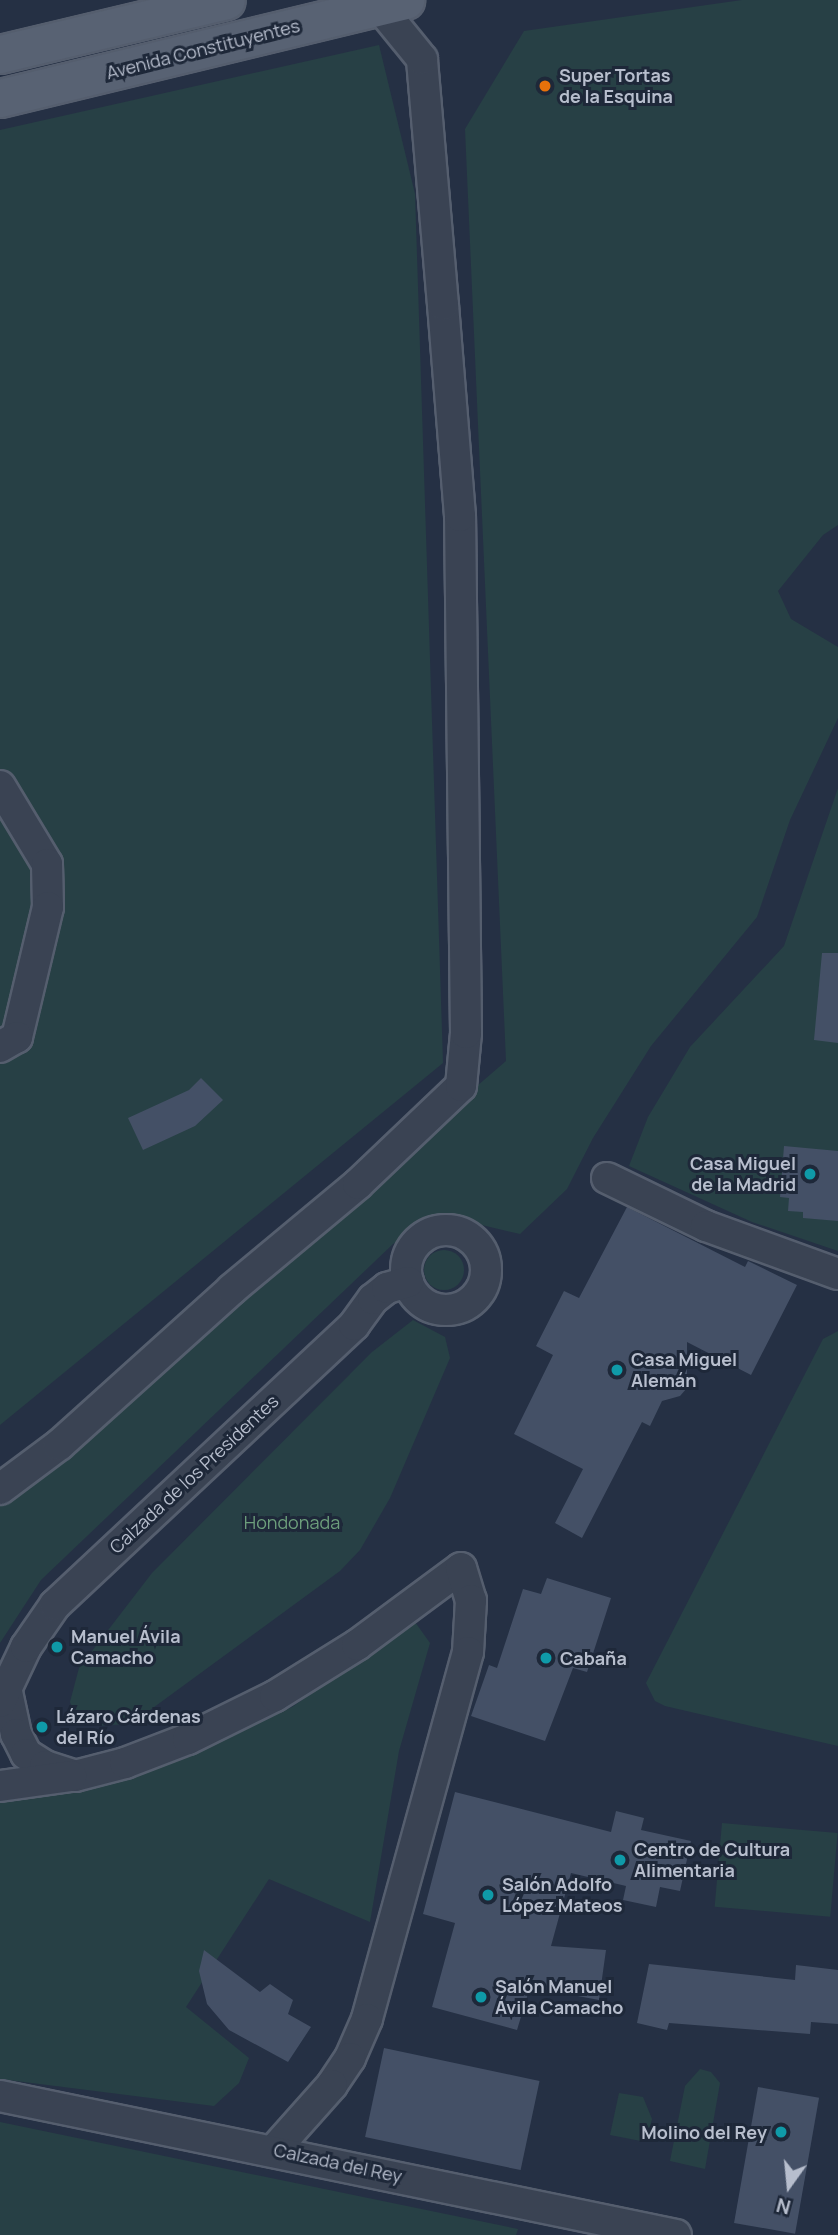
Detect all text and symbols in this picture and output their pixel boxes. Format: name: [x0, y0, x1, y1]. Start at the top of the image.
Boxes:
street label: Avenida Constituyentes: [104, 14, 302, 84]
place label: Super Tortas de la Esquina: [559, 65, 673, 108]
marker: Super Tortas de la Esquina: [537, 78, 553, 94]
place label: Casa Miguel de la Madrid: [690, 1153, 796, 1196]
marker: Casa Miguel de la Madrid: [802, 1166, 818, 1182]
place label: Casa Miguel Alemán: [631, 1349, 737, 1392]
marker: Casa Miguel Alemán: [609, 1362, 625, 1378]
street label: Calzada de los Presidentes: [105, 1390, 283, 1558]
park label: Hondonada: [244, 1511, 340, 1533]
place label: Manuel Ávila Camacho: [71, 1626, 181, 1668]
marker: Manuel Ávila Camacho: [49, 1639, 65, 1655]
place label: Cabaña: [560, 1647, 627, 1669]
marker: Cabaña: [538, 1650, 554, 1666]
place label: Lázaro Cárdenas del Río: [56, 1706, 201, 1748]
marker: Lázaro Cárdenas del Río: [34, 1719, 50, 1735]
place label: Centro de Cultura Alimentaria: [634, 1839, 790, 1882]
marker: Centro de Cultura Alimentaria: [612, 1852, 628, 1868]
place label: Salón Adolfo López Mateos: [502, 1874, 622, 1916]
marker: Salón Adolfo López Mateos: [480, 1887, 496, 1903]
place label: Salón Manuel Ávila Camacho: [495, 1976, 623, 2018]
marker: Salón Manuel Ávila Camacho: [473, 1989, 489, 2005]
place label: Molino del Rey: [641, 2121, 767, 2143]
marker: Molino del Rey: [773, 2124, 789, 2140]
street label: Calzada del Rey: [272, 2139, 404, 2187]
north arrow: [754, 2151, 824, 2221]
text: N: [774, 2192, 794, 2221]

